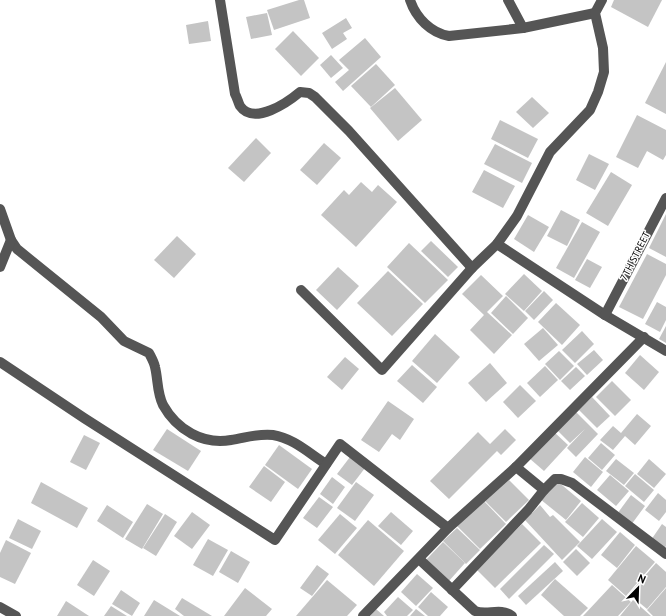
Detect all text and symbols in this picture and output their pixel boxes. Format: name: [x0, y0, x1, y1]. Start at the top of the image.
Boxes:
street label: 7TH STREET: [617, 229, 653, 283]
north arrow: [618, 568, 658, 608]
text: N: [636, 571, 648, 587]

